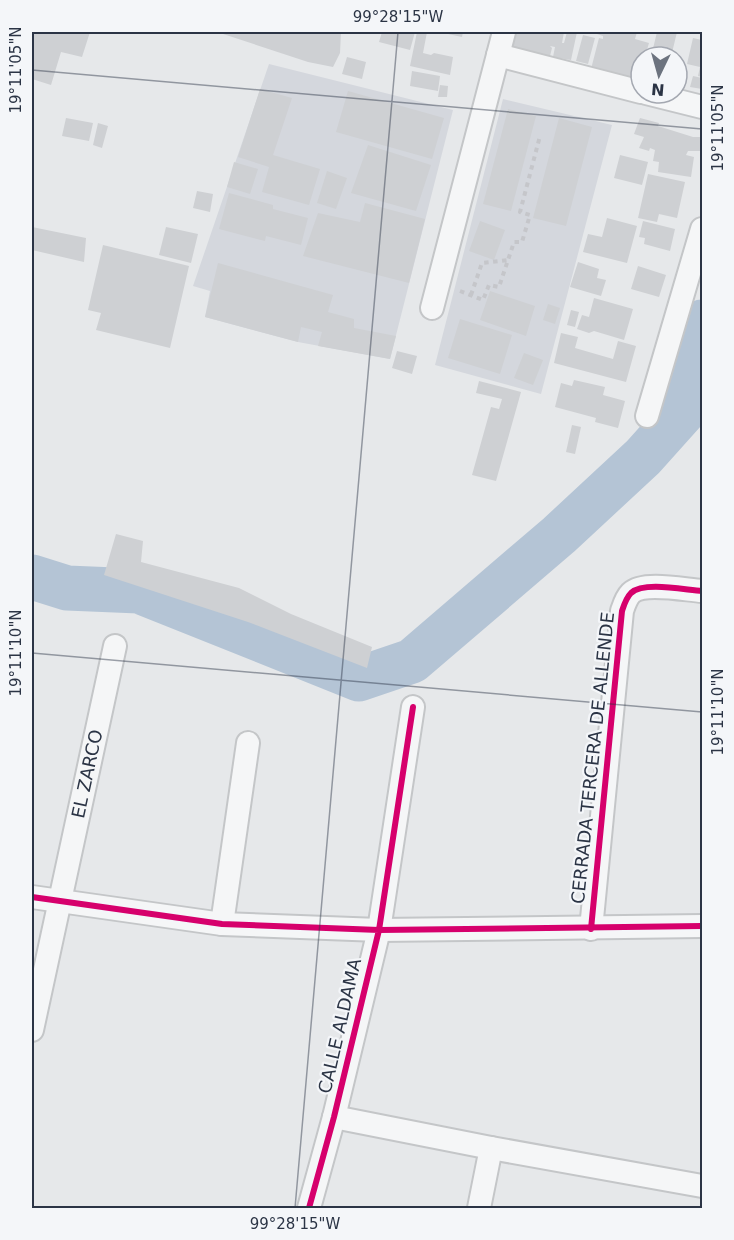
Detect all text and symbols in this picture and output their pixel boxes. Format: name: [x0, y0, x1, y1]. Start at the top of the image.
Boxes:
text: 99°28'15"W: [353, 8, 443, 26]
text: 19°11'05"N: [7, 26, 25, 114]
north arrow: [629, 45, 689, 105]
text: N: [650, 79, 665, 99]
text: 19°11'05"N: [709, 84, 727, 172]
text: 19°11'10"N: [7, 609, 25, 697]
street label: CERRADA TERCERA DE ALLENDE: [567, 611, 618, 905]
text: 19°11'10"N: [709, 668, 727, 756]
street label: EL ZARCO: [67, 728, 107, 820]
street label: CALLE ALDAMA: [314, 956, 365, 1096]
text: 99°28'15"W: [250, 1215, 340, 1233]

